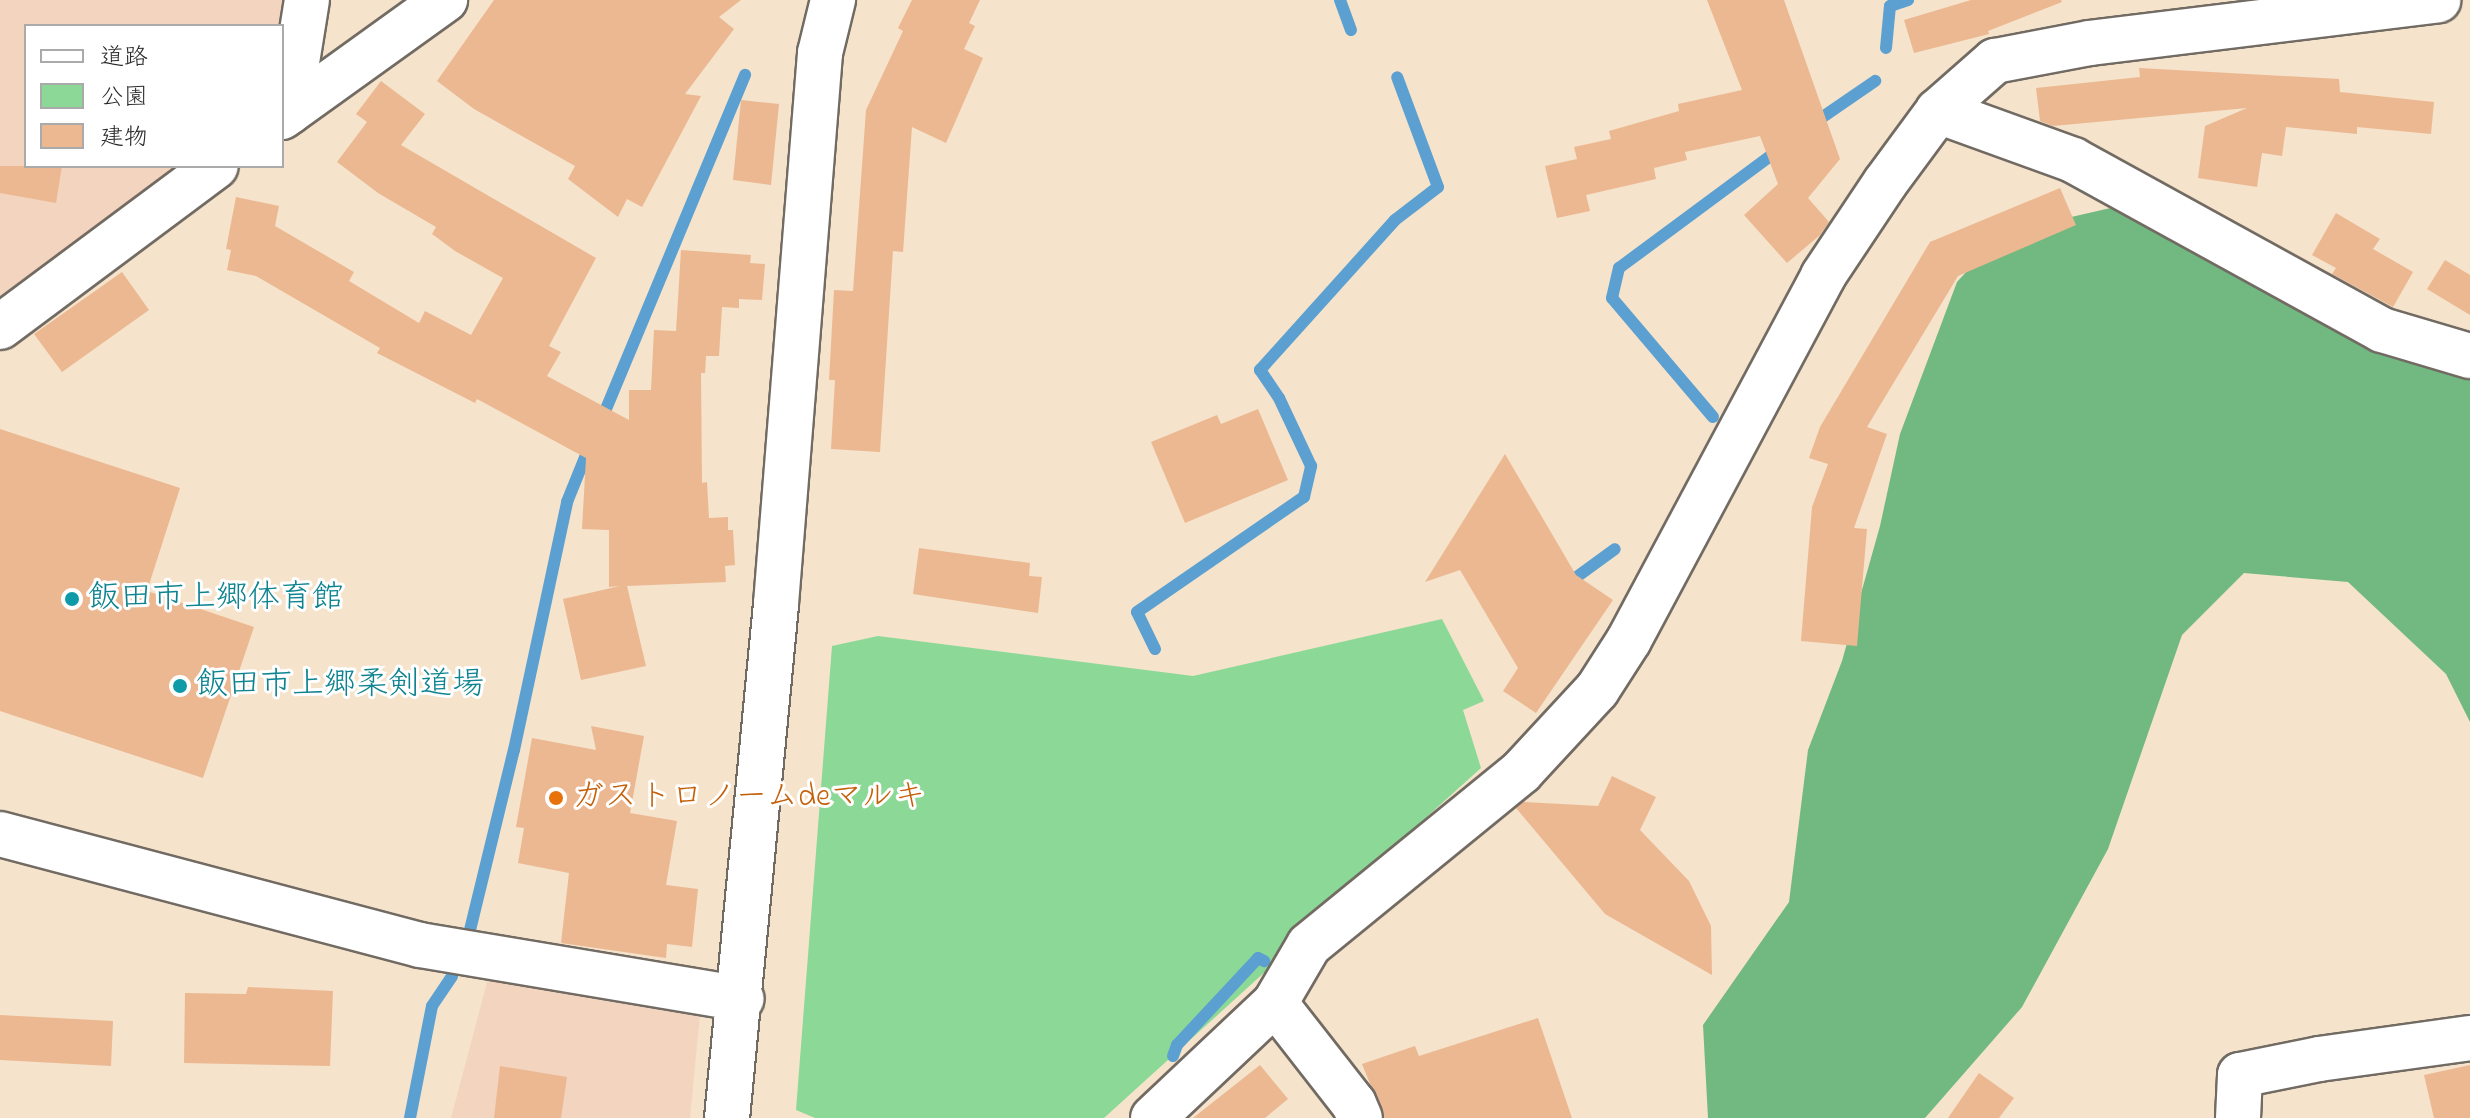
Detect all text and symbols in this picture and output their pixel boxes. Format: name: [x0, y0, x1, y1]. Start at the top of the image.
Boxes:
legend: [24, 24, 284, 168]
text: 道路: [100, 41, 148, 76]
text: 公園: [100, 81, 148, 116]
text: 建物: [100, 121, 148, 156]
place label: 飯田市上郷体育館: [88, 580, 344, 618]
marker: 飯田市上郷体育館: [63, 590, 81, 608]
place label: 飯田市上郷柔剣道場: [196, 667, 484, 705]
marker: 飯田市上郷柔剣道場: [171, 677, 189, 695]
place label: ガストロノームdeマルキ: [572, 779, 924, 817]
marker: ガストロノームdeマルキ: [547, 789, 565, 807]

